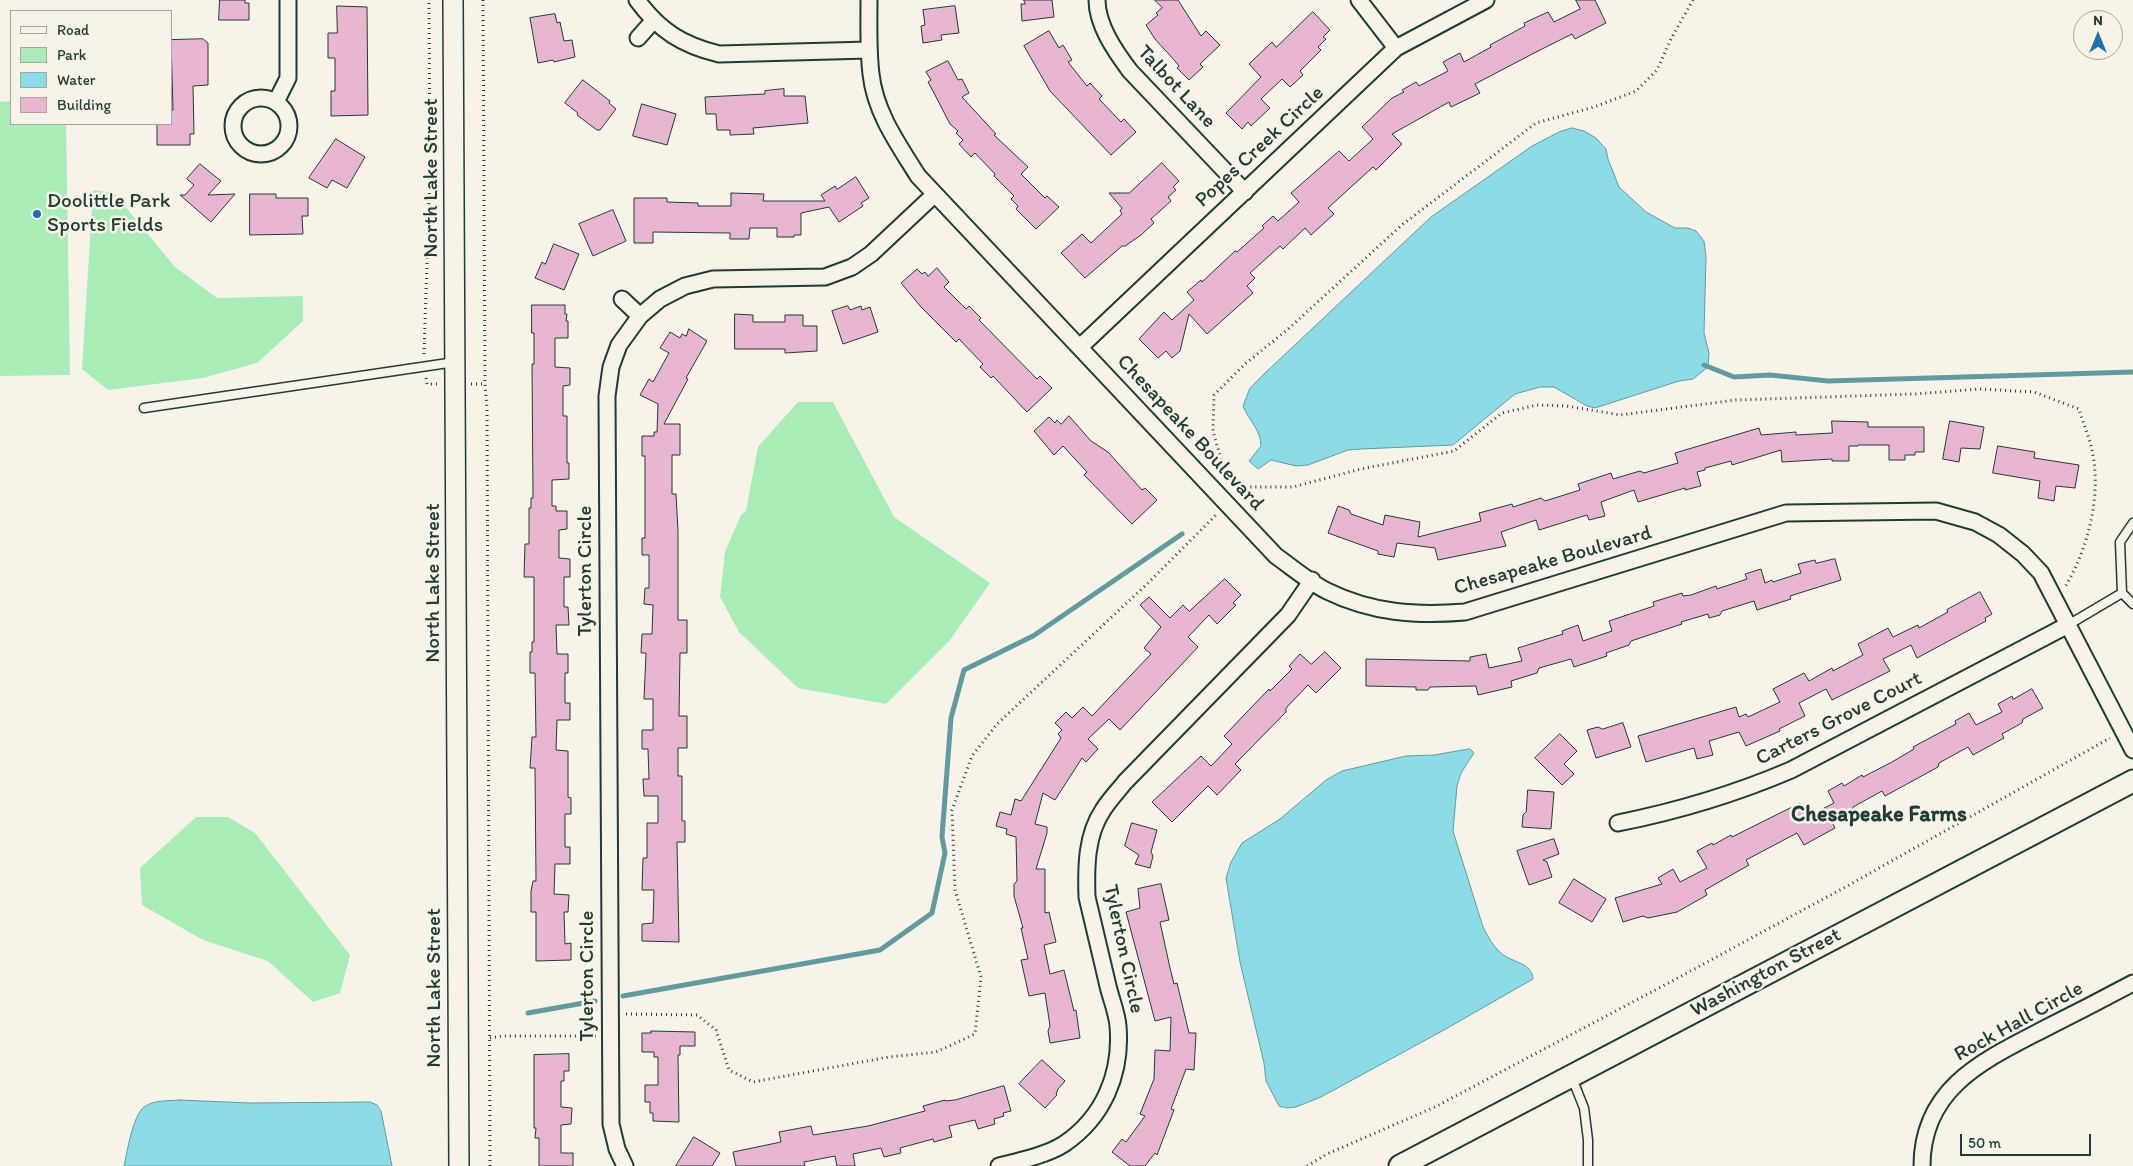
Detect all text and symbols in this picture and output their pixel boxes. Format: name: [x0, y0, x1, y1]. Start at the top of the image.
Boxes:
legend: [10, 10, 172, 125]
north arrow: [2073, 10, 2123, 60]
text: N: [2093, 12, 2103, 29]
text: Road: [57, 21, 89, 39]
street label: Talbot Lane: [1131, 40, 1221, 134]
text: Park: [57, 46, 87, 64]
text: Water: [57, 71, 95, 89]
street label: Popes Creek Circle: [1190, 81, 1330, 213]
text: Building: [57, 96, 111, 114]
street label: North Lake Street: [419, 98, 445, 258]
place label: Doolittle Park Sports Fields: [47, 189, 171, 239]
marker: Doolittle Park Sports Fields: [31, 208, 43, 220]
street label: Chesapeake Boulevard: [1111, 350, 1269, 516]
street label: North Lake Street: [421, 503, 447, 663]
street label: Tylerton Circle: [573, 506, 599, 636]
street label: Chesapeake Boulevard: [1451, 521, 1655, 601]
street label: Carters Grove Court: [1752, 666, 1926, 772]
district label: Chesapeake Farms: [1791, 802, 1967, 828]
street label: Tylerton Circle: [1097, 882, 1149, 1016]
street label: North Lake Street: [422, 908, 448, 1068]
street label: Tylerton Circle: [575, 911, 601, 1041]
street label: Washington Street: [1686, 923, 1846, 1023]
street label: Rock Hall Circle: [1950, 976, 2088, 1068]
scale bar: [1963, 1124, 2094, 1156]
text: 50 m: [1968, 1134, 2001, 1152]

